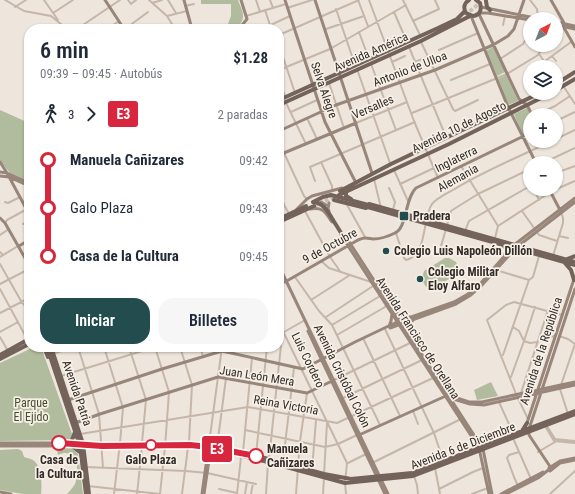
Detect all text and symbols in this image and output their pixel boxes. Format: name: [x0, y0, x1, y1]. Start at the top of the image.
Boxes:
north arrow: [523, 12, 563, 52]
map controls: [523, 12, 563, 196]
street label: Avenida América: [332, 29, 410, 75]
text: 6 min: [40, 38, 89, 63]
street label: Antonio de Ulloa: [371, 48, 449, 89]
text: $1.28: [233, 49, 268, 67]
street label: Selva Alegre: [308, 60, 340, 120]
button: layers: [523, 60, 563, 100]
text: 09:39 – 09:45 · Autobús: [40, 66, 163, 81]
street label: Versalles: [350, 92, 396, 122]
street label: Avenida 10 de Agosto: [410, 98, 508, 156]
icon: walk: [40, 103, 62, 125]
icon: forward: [80, 103, 102, 125]
text: E3: [116, 106, 130, 122]
text: 3: [68, 107, 74, 122]
text: 2 paradas: [217, 107, 268, 122]
button: +: [523, 108, 563, 148]
street label: Inglaterra: [433, 143, 480, 175]
text: Manuela Cañizares: [70, 151, 184, 169]
text: 09:42: [239, 153, 268, 168]
button: −: [523, 156, 563, 196]
street label: Alemania: [435, 161, 481, 195]
text: Galo Plaza: [70, 199, 133, 217]
text: 09:43: [239, 201, 268, 216]
place label: Pradera: [413, 209, 451, 223]
marker: Pradera: [398, 210, 410, 222]
street label: 9 de Octubre: [300, 225, 360, 267]
place label: Colegio Luis Napoleón Dillón: [394, 244, 532, 258]
marker: Colegio Luis Napoleón Dillón: [381, 246, 391, 256]
text: Casa de la Cultura: [70, 247, 179, 265]
text: 09:45: [239, 249, 268, 264]
place label: Colegio Militar Eloy Alfaro: [428, 265, 499, 293]
street label: Avenida Francisco de Orellana: [373, 274, 463, 402]
marker: Colegio Militar Eloy Alfaro: [415, 274, 425, 284]
street label: Avenida de la República: [517, 295, 565, 407]
button: Iniciar: [40, 298, 150, 344]
button: Billetes: [158, 298, 268, 344]
street label: Avenida Cristóbal Colón: [311, 322, 373, 430]
street label: Luis Cordero: [289, 330, 327, 390]
street label: Avenida Patria: [59, 358, 95, 428]
street label: Juan León Mera: [219, 363, 296, 389]
street label: Reina Victoria: [252, 392, 320, 418]
park label: Parque El Ejido: [14, 396, 48, 424]
street label: Avenida 6 de Diciembre: [409, 419, 518, 472]
marker: Casa de la Cultura: [51, 435, 67, 451]
line badge: E3: [199, 436, 235, 462]
marker: Galo Plaza: [145, 439, 157, 451]
text: E3: [210, 441, 224, 457]
place label: Manuela Cañizares: [267, 442, 315, 470]
marker: Manuela Cañizares: [248, 448, 264, 464]
place label: Casa de la Cultura: [36, 453, 82, 481]
place label: Galo Plaza: [125, 453, 177, 467]

